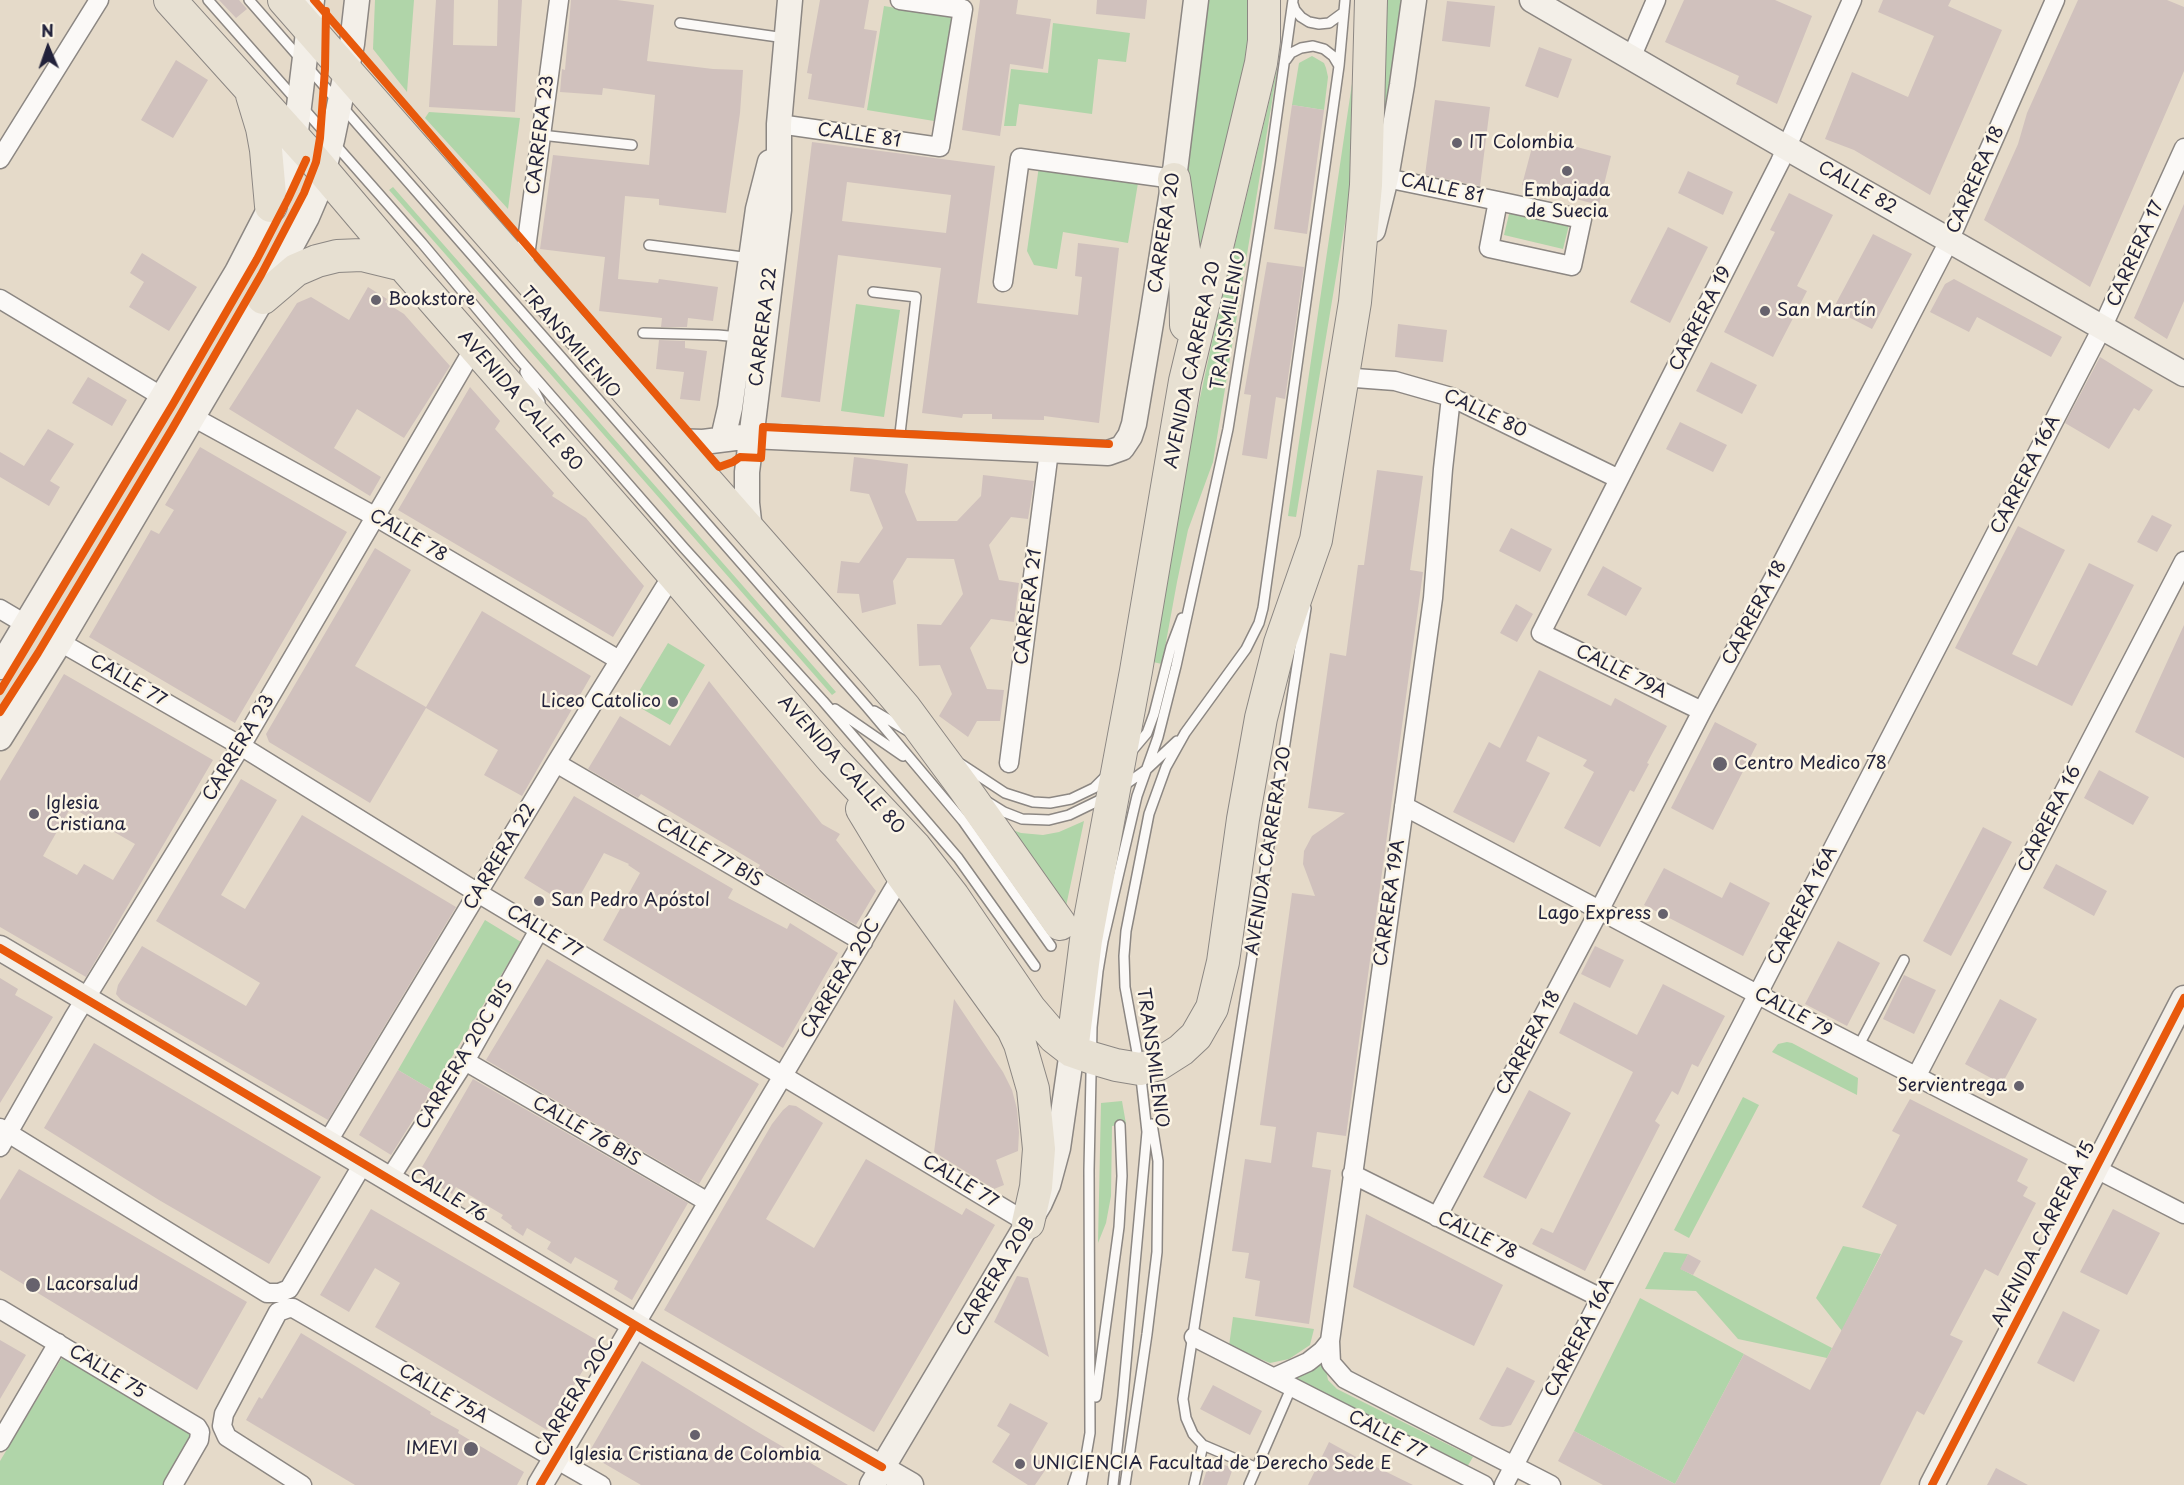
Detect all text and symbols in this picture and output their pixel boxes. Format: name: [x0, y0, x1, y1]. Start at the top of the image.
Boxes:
north arrow: [18, 18, 78, 78]
text: N: [41, 18, 54, 42]
street label: CARRERA 23: [523, 74, 559, 196]
street label: CALLE 81: [816, 119, 902, 153]
street label: CARRERA 18: [1943, 123, 2009, 237]
place label: IT Colombia: [1469, 132, 1574, 154]
marker: IT Colombia: [1450, 136, 1464, 150]
street label: CALLE 82: [1814, 157, 1900, 219]
marker: Embajada de Suecia: [1560, 164, 1574, 178]
street label: CALLE 81: [1399, 170, 1485, 208]
street label: CARRERA 20: [1145, 171, 1185, 295]
place label: Embajada de Suecia: [1524, 180, 1610, 222]
street label: CARRERA 17: [2103, 198, 2169, 310]
street label: TRANSMILENIO: [1207, 249, 1251, 391]
street label: AVENIDA CARRERA 20: [1160, 259, 1226, 471]
street label: CARRERA 19: [1665, 263, 1737, 375]
street label: CARRERA 22: [746, 266, 782, 388]
street label: TRANSMILENIO: [516, 283, 624, 403]
place label: Bookstore: [388, 289, 475, 311]
marker: Bookstore: [369, 293, 383, 307]
place label: San Martín: [1777, 300, 1876, 322]
marker: San Martín: [1758, 304, 1772, 318]
street label: AVENIDA CALLE 80: [453, 326, 587, 476]
street label: CALLE 80: [1440, 385, 1530, 443]
street label: CARRERA 16A: [1987, 412, 2065, 538]
street label: CALLE 78: [365, 505, 451, 567]
street label: CARRERA 21: [1011, 548, 1047, 666]
street label: CARRERA 18: [1718, 557, 1792, 669]
street label: CALLE 79A: [1572, 641, 1670, 703]
street label: CALLE 77: [86, 650, 170, 712]
street label: CARRERA 23: [199, 691, 279, 805]
place label: Liceo Catolico: [541, 691, 661, 713]
street label: AVENIDA CALLE 80: [773, 691, 909, 839]
marker: Liceo Catolico: [666, 695, 680, 709]
street label: AVENIDA CARRERA 20: [1242, 745, 1296, 957]
place label: Centro Medico 78: [1734, 753, 1887, 775]
marker: Centro Medico 78: [1711, 755, 1729, 773]
street label: CARRERA 16: [2014, 762, 2086, 876]
place label: Iglesia Cristiana: [46, 793, 126, 836]
street label: CARRERA 22: [460, 800, 540, 914]
marker: Iglesia Cristiana: [27, 807, 41, 821]
street label: CALLE 77 BIS: [652, 814, 766, 892]
street label: CARRERA 19A: [1370, 838, 1410, 968]
street label: CARRERA 16A: [1764, 843, 1842, 969]
place label: San Pedro Apóstol: [551, 890, 710, 912]
marker: San Pedro Apóstol: [532, 894, 546, 908]
street label: CALLE 77: [502, 901, 586, 963]
place label: Lago Express: [1538, 903, 1651, 925]
marker: Lago Express: [1656, 907, 1670, 921]
street label: CARRERA 20C: [797, 915, 885, 1043]
street label: CARRERA 20C BIS: [412, 977, 518, 1133]
street label: CALLE 79: [1750, 983, 1836, 1043]
street label: TRANSMILENIO: [1131, 987, 1173, 1129]
street label: CARRERA 18: [1492, 987, 1566, 1099]
place label: Servientrega: [1897, 1075, 2007, 1097]
marker: Servientrega: [2012, 1079, 2026, 1093]
street label: CALLE 76 BIS: [528, 1092, 644, 1172]
street label: AVENIDA CARRERA 15: [1988, 1138, 2100, 1330]
street label: CALLE 77: [918, 1151, 1002, 1213]
street label: CALLE 76: [405, 1165, 491, 1227]
street label: CALLE 78: [1434, 1207, 1520, 1265]
street label: CARRERA 20B: [952, 1214, 1040, 1340]
place label: Lacorsalud: [46, 1274, 139, 1296]
street label: CARRERA 16A: [1541, 1275, 1619, 1401]
marker: Lacorsalud: [24, 1276, 42, 1294]
street label: CARRERA 20C: [531, 1333, 619, 1461]
street label: CALLE 75: [65, 1341, 149, 1403]
street label: CALLE 75A: [395, 1360, 491, 1428]
street label: CALLE 77: [1344, 1406, 1430, 1464]
marker: Iglesia Cristiana de Colombia: [688, 1428, 702, 1442]
place label: IMEVI: [406, 1438, 458, 1460]
marker: IMEVI: [462, 1440, 480, 1458]
place label: Iglesia Cristiana de Colombia: [569, 1444, 821, 1466]
place label: UNICIENCIA Facultad de Derecho Sede E: [1032, 1453, 1392, 1475]
marker: UNICIENCIA Facultad de Derecho Sede E: [1013, 1457, 1027, 1471]

